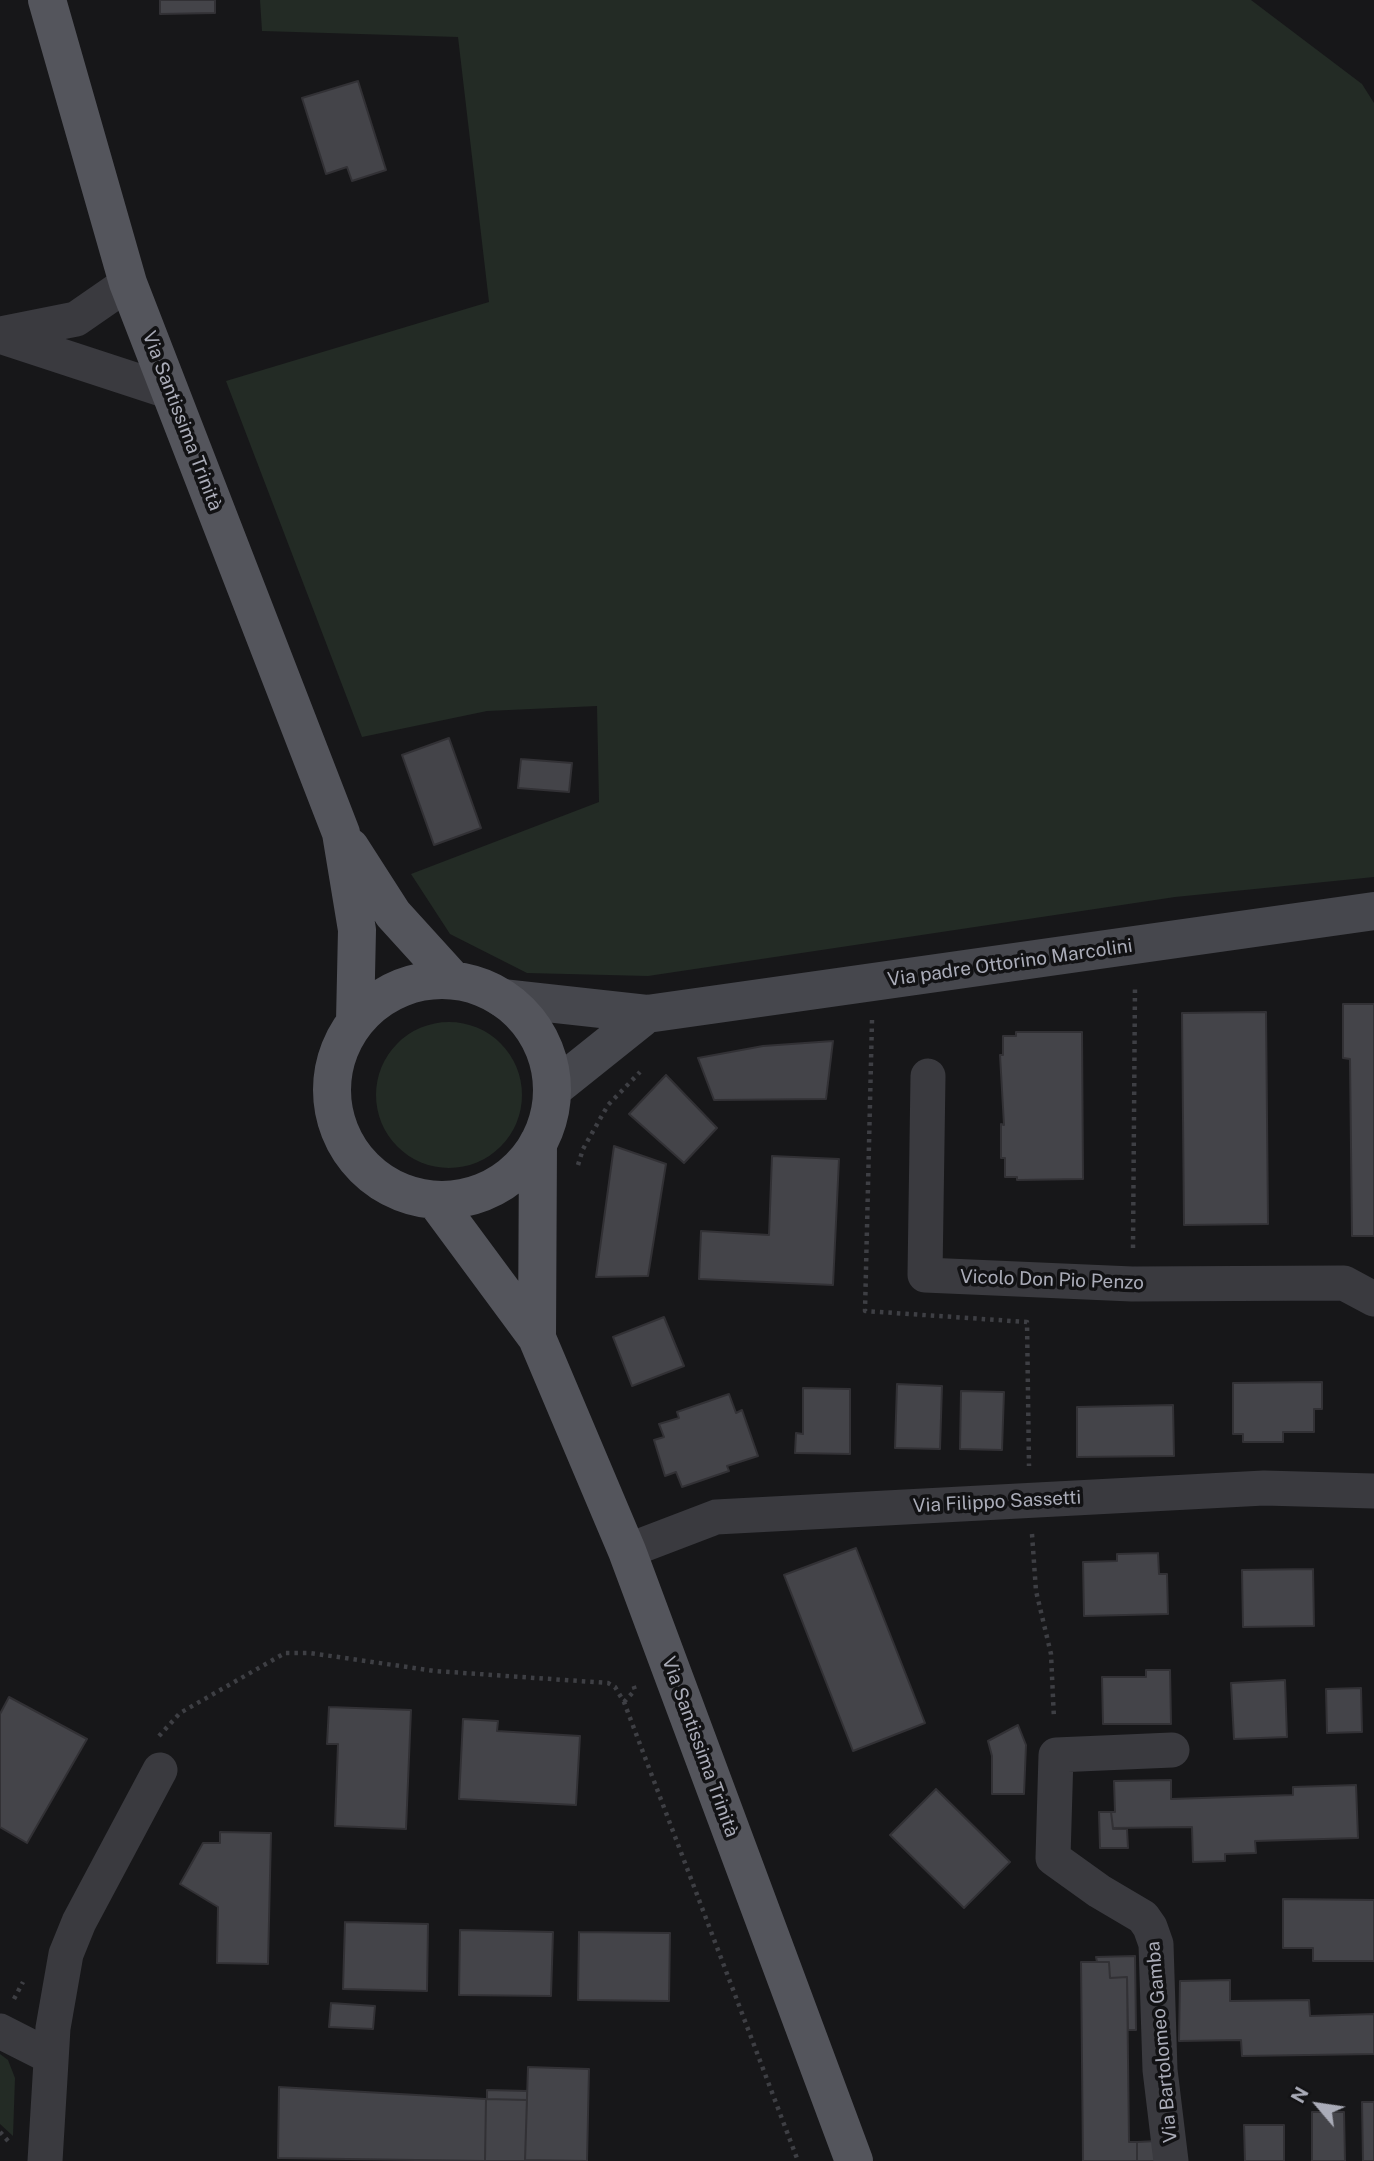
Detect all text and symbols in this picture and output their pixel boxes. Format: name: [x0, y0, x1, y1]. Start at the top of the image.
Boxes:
street label: Via Santissima Trinità: [137, 328, 227, 514]
street label: Via padre Ottorino Marcolini: [886, 935, 1134, 991]
street label: Vicolo Don Pio Penzo: [960, 1265, 1144, 1295]
street label: Via Filippo Sassetti: [912, 1486, 1082, 1518]
street label: Via Santissima Trinità: [657, 1654, 743, 1840]
street label: Via Bartolomeo Gamba: [1142, 1940, 1182, 2144]
north arrow: [1283, 2070, 1353, 2140]
text: N: [1286, 2083, 1313, 2107]

